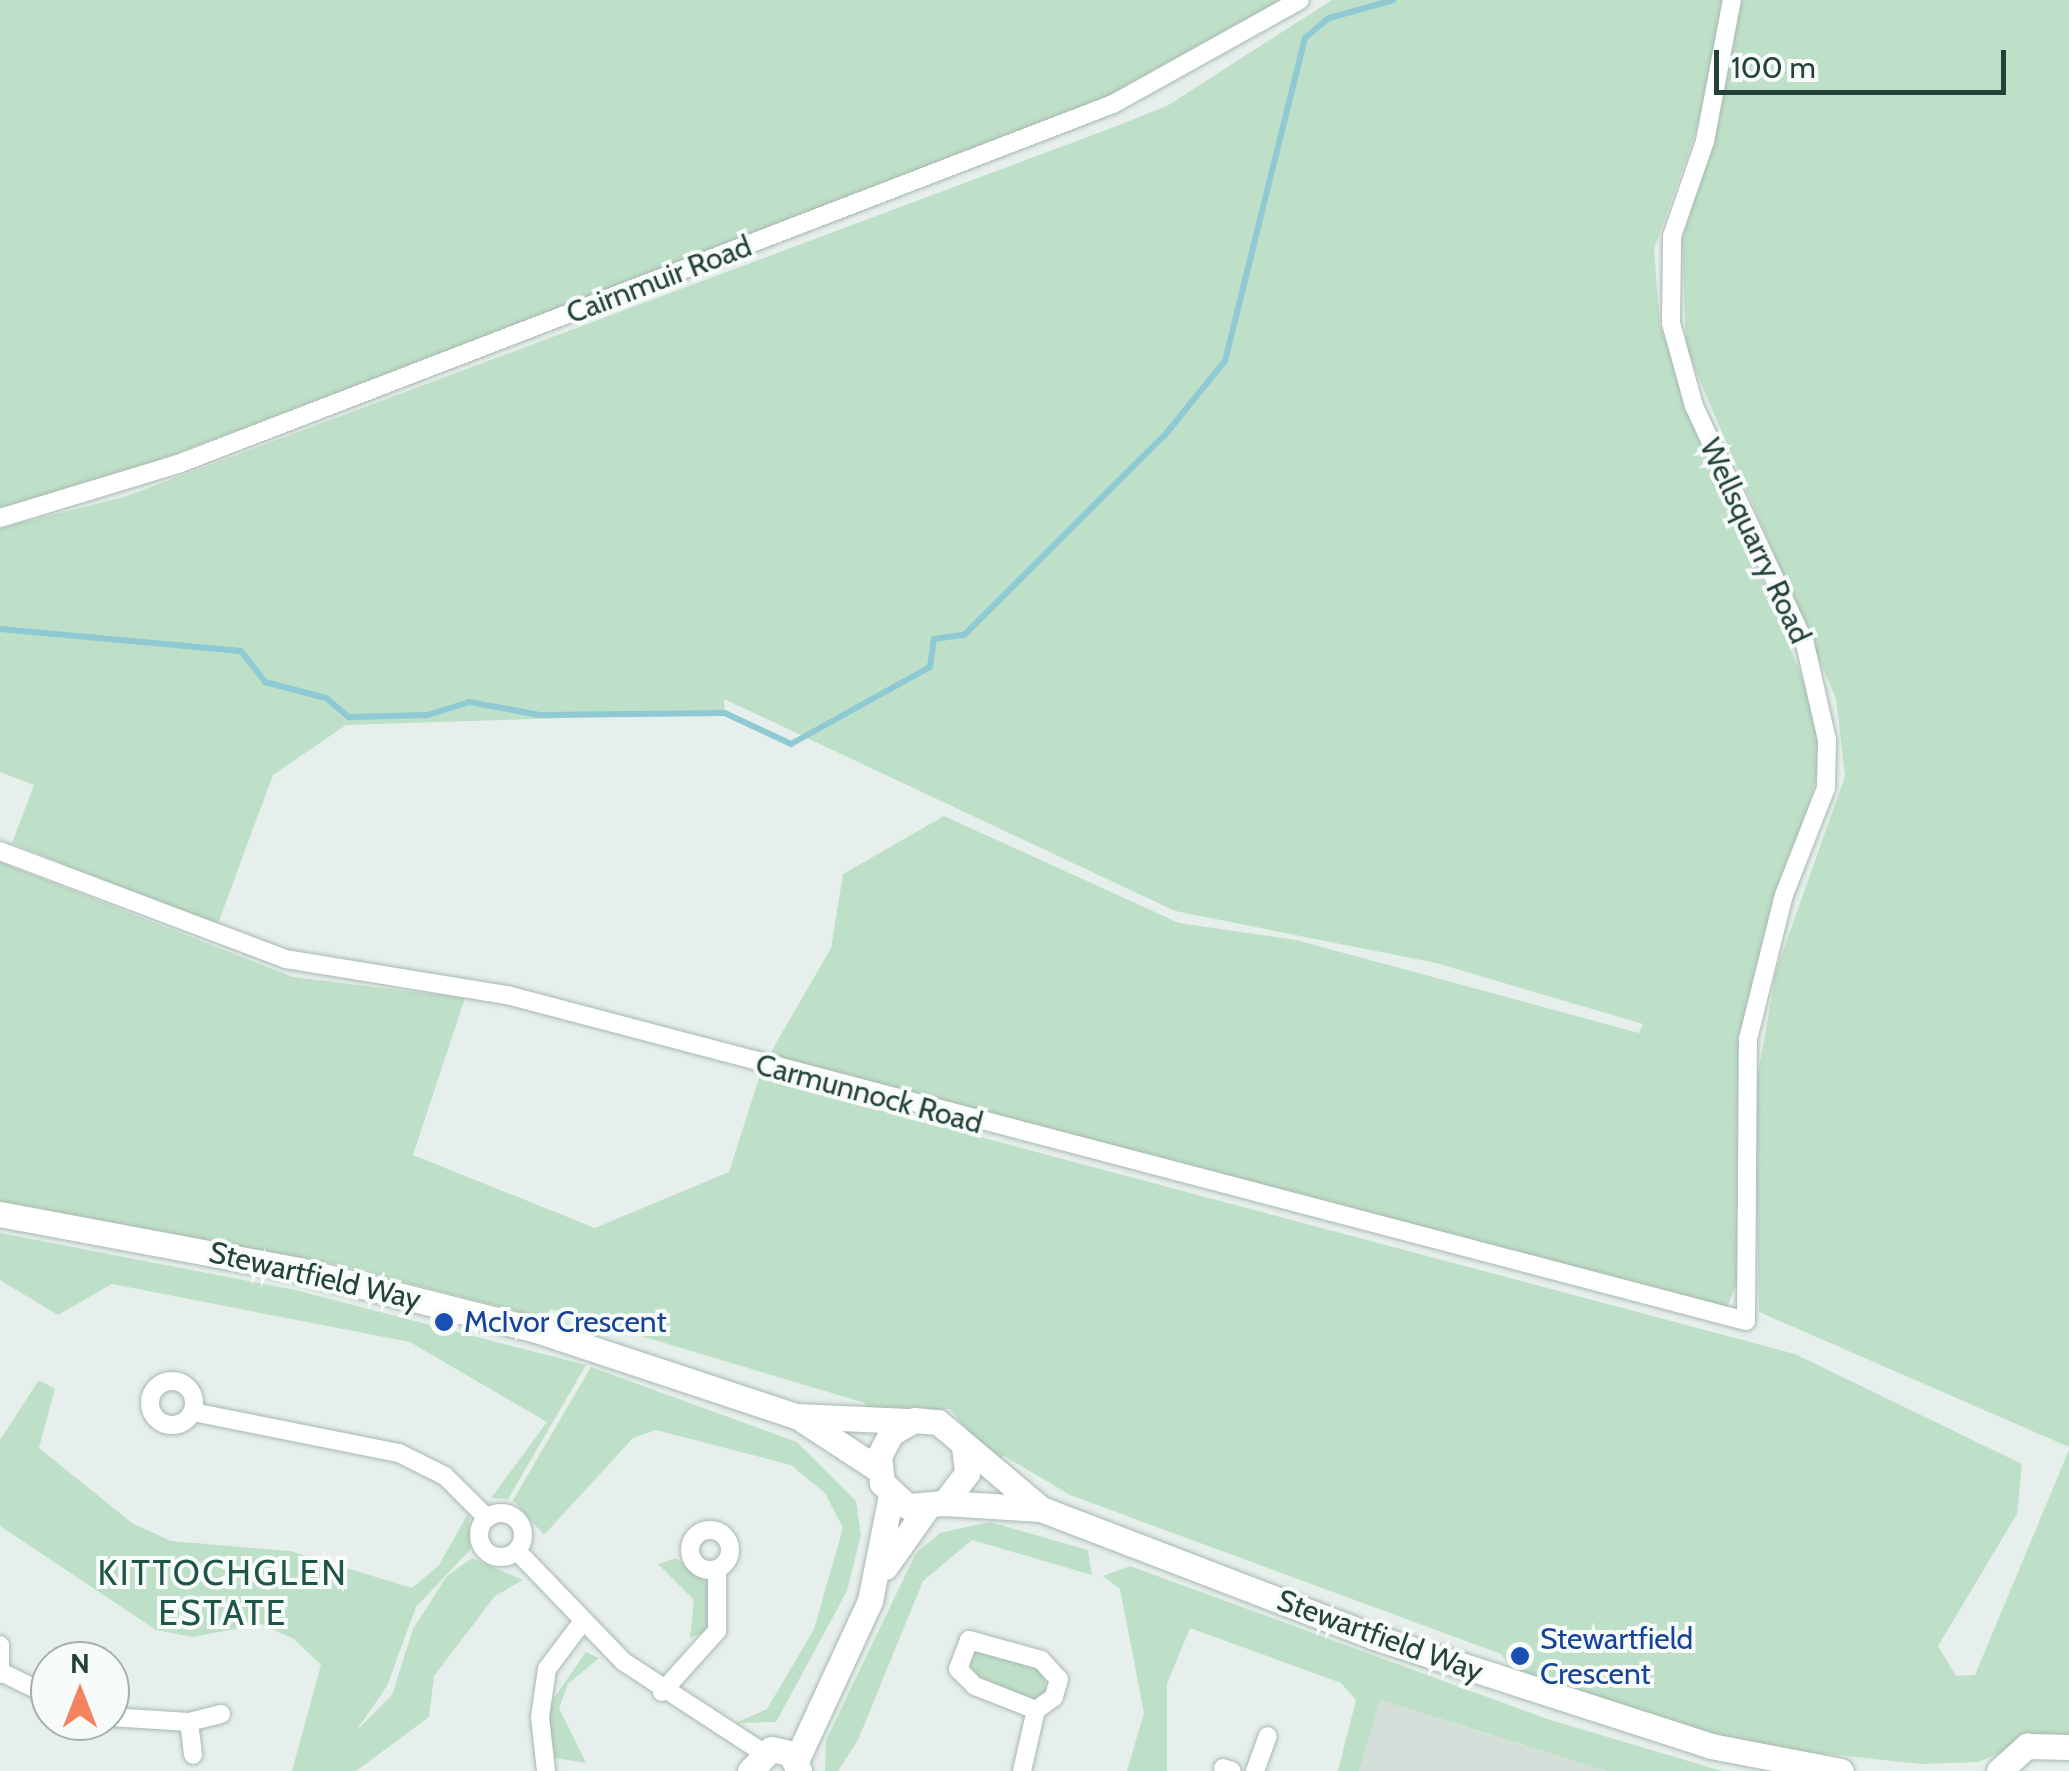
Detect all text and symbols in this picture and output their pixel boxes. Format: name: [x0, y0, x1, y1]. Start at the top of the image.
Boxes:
scale bar: [1719, 30, 2012, 92]
text: 100 m: [1731, 49, 1816, 86]
street label: Cairnmuir Road: [561, 228, 757, 332]
street label: Wellsquarry Road: [1692, 433, 1818, 649]
street label: Carmunnock Road: [752, 1046, 986, 1142]
street label: Stewartfield Way: [206, 1234, 424, 1318]
place label: McIvor Crescent: [464, 1304, 666, 1340]
marker: McIvor Crescent: [433, 1311, 455, 1333]
district label: KITTOCHGLEN ESTATE: [97, 1552, 349, 1634]
street label: Stewartfield Way: [1272, 1582, 1488, 1690]
place label: Stewartfield Crescent: [1540, 1621, 1693, 1692]
north arrow: [30, 1641, 130, 1741]
marker: Stewartfield Crescent: [1509, 1645, 1531, 1667]
text: N: [70, 1646, 90, 1680]

